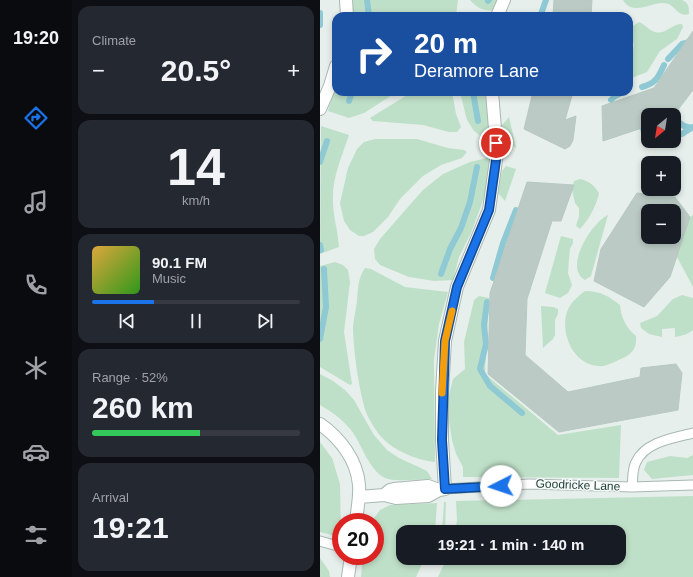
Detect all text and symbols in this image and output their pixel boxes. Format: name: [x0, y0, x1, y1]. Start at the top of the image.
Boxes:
text: 19:20: [13, 28, 59, 48]
icon: right: [348, 28, 400, 80]
text: 20 m: [414, 28, 478, 59]
text: Climate: [92, 33, 136, 48]
text: 20.5°: [161, 54, 231, 87]
text: −: [92, 58, 105, 83]
text: +: [287, 58, 300, 83]
text: Deramore Lane: [414, 61, 539, 81]
icon: directions: [22, 104, 50, 132]
north arrow: [641, 108, 681, 148]
map controls: [641, 108, 681, 244]
pin: [479, 126, 513, 160]
icon: arrive: [485, 132, 507, 154]
text: 14: [167, 138, 225, 196]
button: +: [641, 156, 681, 196]
icon: music: [22, 188, 50, 216]
text: km/h: [182, 193, 210, 208]
button: −: [641, 204, 681, 244]
text: 90.1 FM: [152, 254, 207, 271]
icon: phone: [22, 271, 50, 299]
text: Music: [152, 271, 186, 286]
icon: previous: [116, 310, 138, 332]
icon: pause: [185, 310, 207, 332]
icon: next: [254, 310, 276, 332]
icon: climate: [22, 354, 50, 382]
text: Range · 52%: [92, 370, 168, 385]
text: 260 km: [92, 391, 194, 424]
icon: car: [22, 438, 50, 466]
position arrow: [480, 465, 522, 507]
street label: Goodricke Lane: [535, 477, 621, 493]
text: Arrival: [92, 490, 129, 505]
text: 19:21: [92, 511, 169, 544]
speed limit sign: 20: [332, 513, 384, 565]
icon: filters: [22, 521, 50, 549]
text: 19:21 · 1 min · 140 m: [438, 536, 584, 553]

